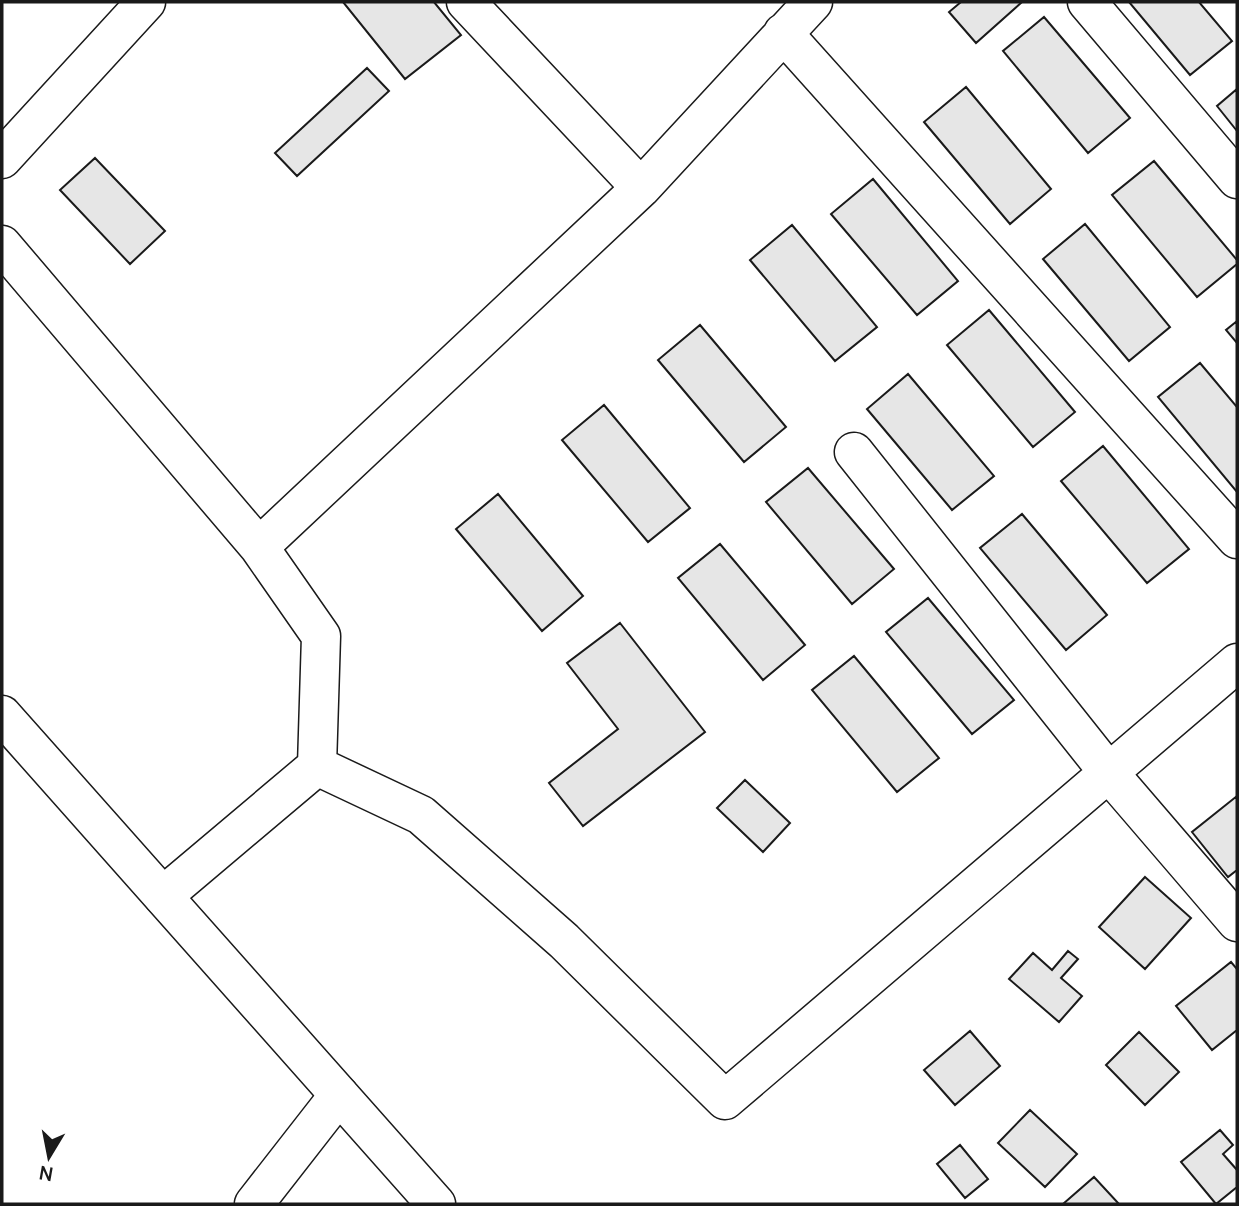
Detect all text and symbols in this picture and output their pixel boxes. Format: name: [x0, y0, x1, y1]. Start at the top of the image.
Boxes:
north arrow: [14, 1122, 84, 1192]
text: N: [37, 1160, 55, 1188]

